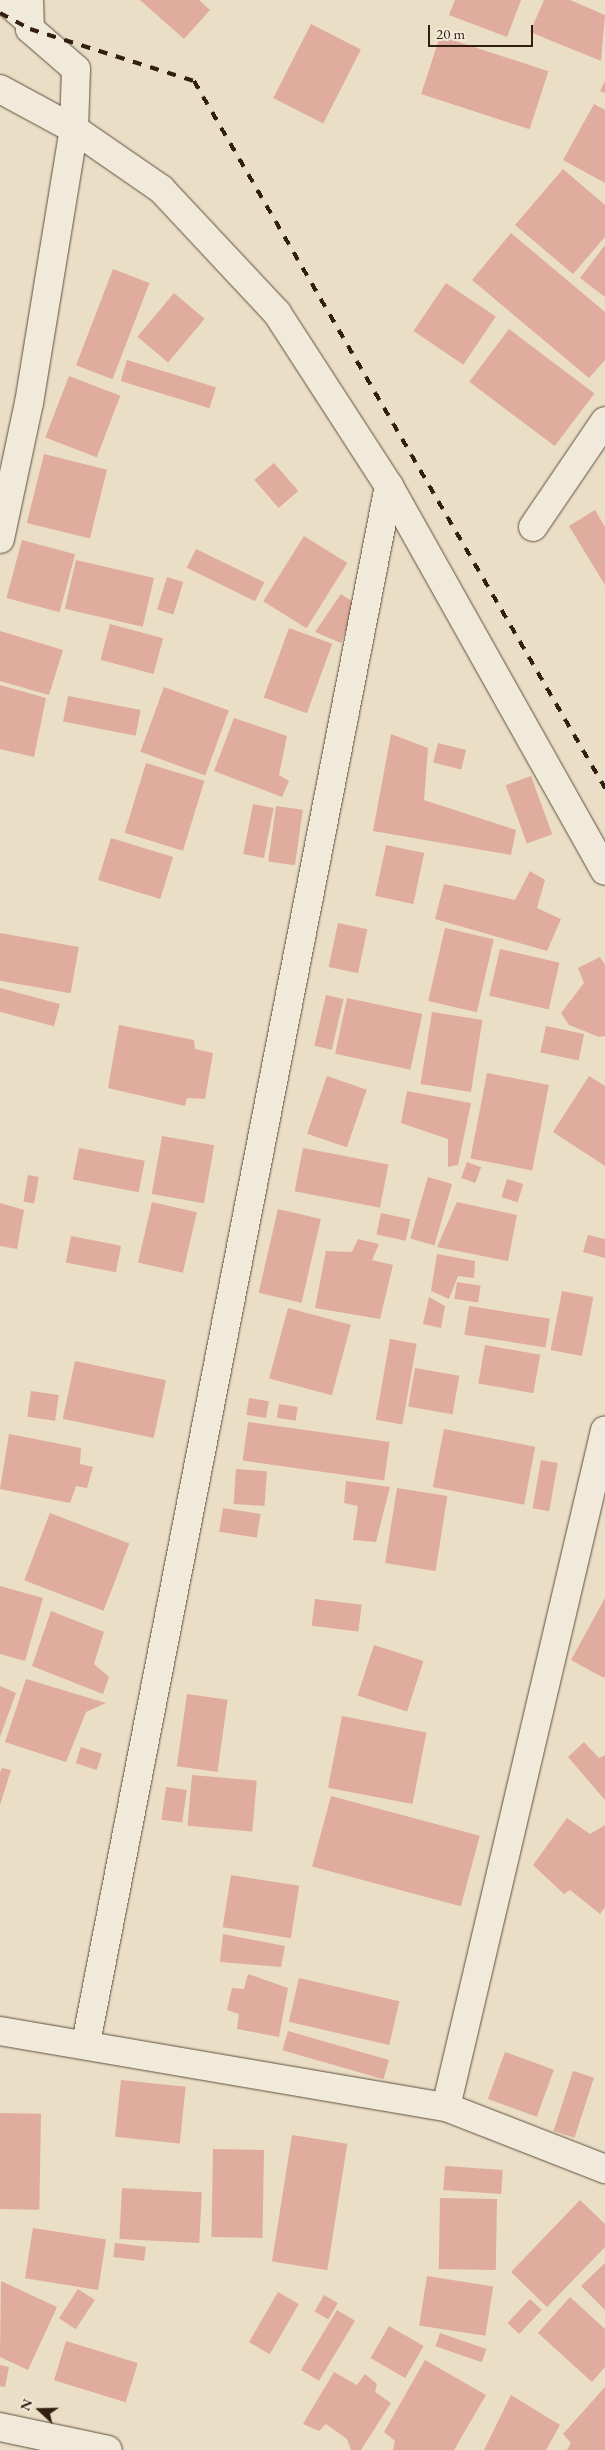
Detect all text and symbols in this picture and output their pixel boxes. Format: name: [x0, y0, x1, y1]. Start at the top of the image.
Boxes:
scale bar: [430, 15, 535, 47]
text: 20 m: [436, 24, 465, 43]
north arrow: [15, 2385, 65, 2435]
text: N: [16, 2396, 36, 2413]

